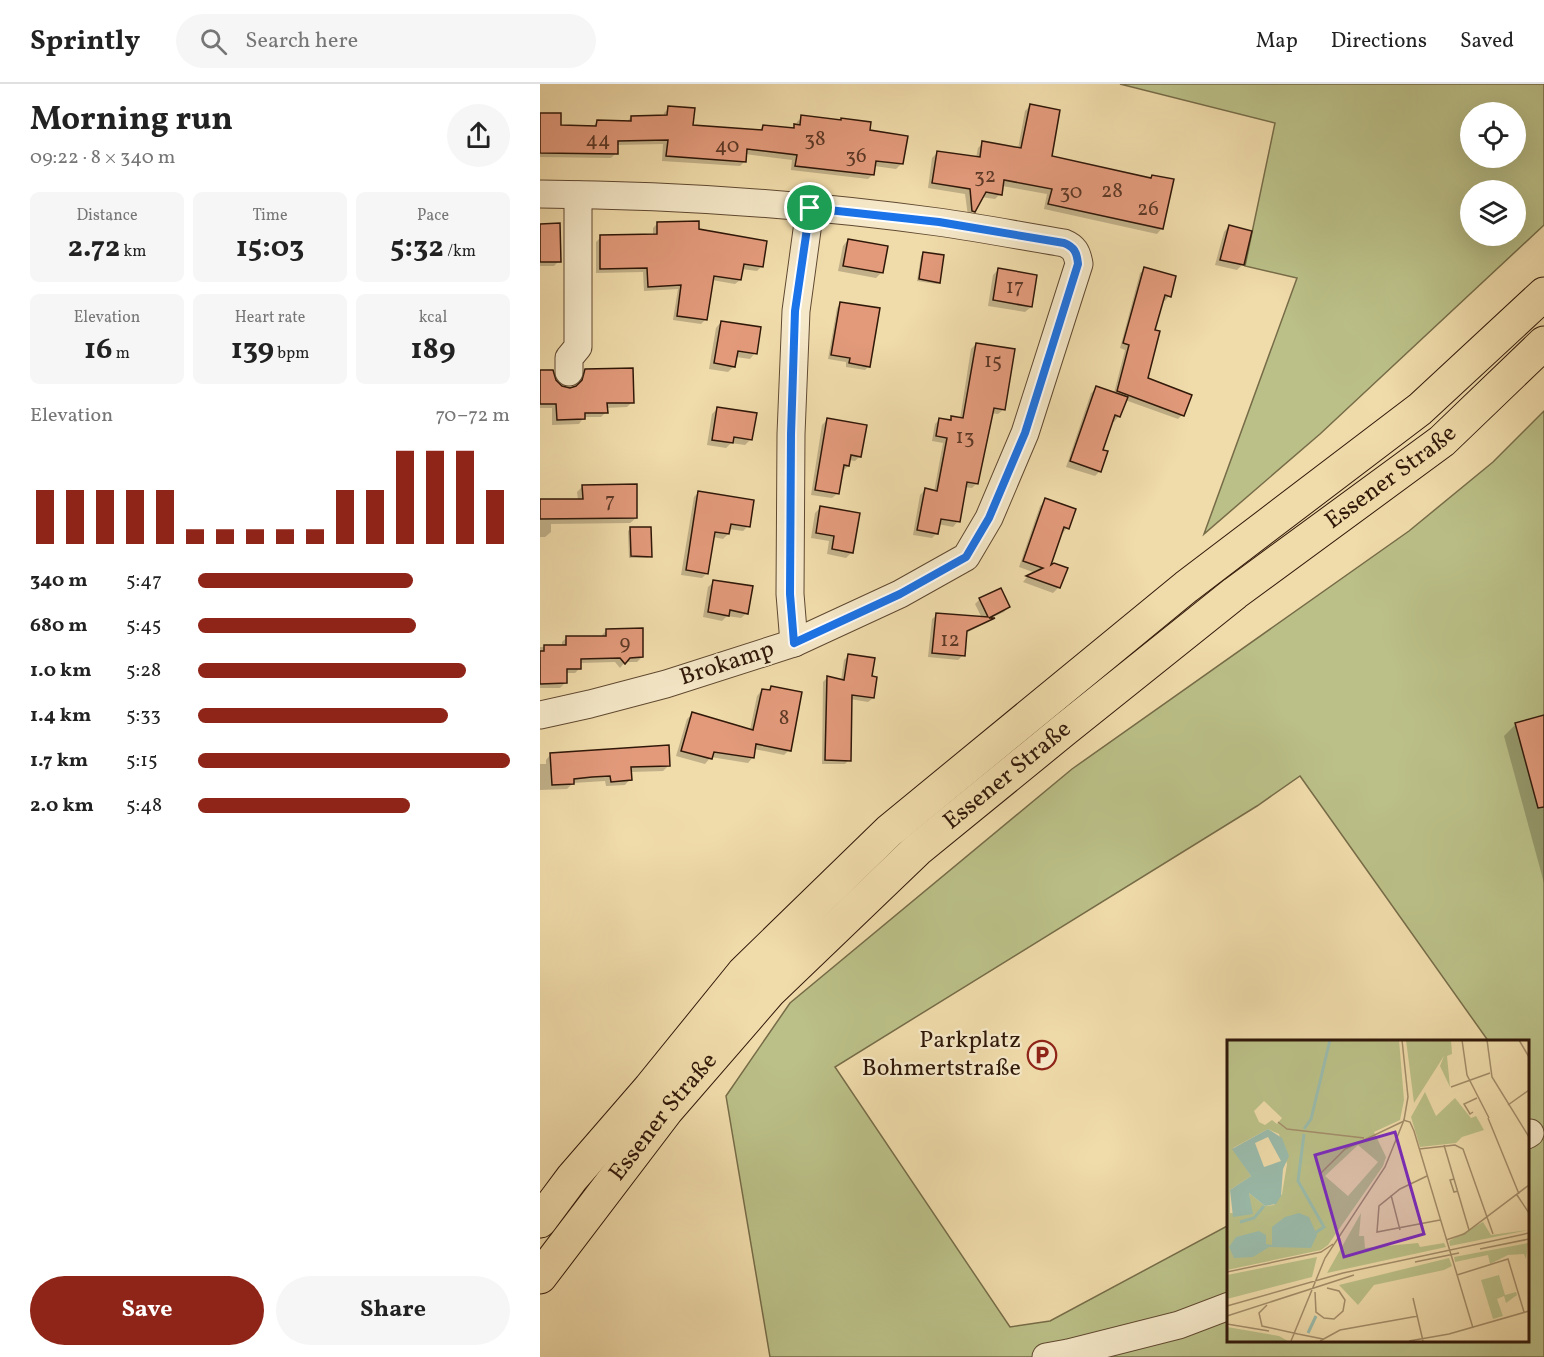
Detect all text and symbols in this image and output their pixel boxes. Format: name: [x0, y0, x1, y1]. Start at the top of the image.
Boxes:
search box: [176, 14, 596, 68]
text: Sprintly: [30, 22, 140, 61]
icon: search: [197, 25, 230, 58]
text: Search here: [245, 26, 358, 57]
text: Map: [1256, 27, 1298, 56]
text: Directions: [1331, 27, 1427, 56]
text: Saved: [1460, 27, 1514, 56]
text: Morning run: [30, 98, 233, 144]
map controls: [1460, 102, 1526, 246]
button: locate: [1460, 102, 1526, 168]
button: share: [447, 104, 510, 167]
house number: 38: [804, 125, 826, 154]
house number: 44: [585, 126, 611, 155]
house number: 40: [715, 132, 739, 161]
house number: 36: [845, 142, 867, 171]
text: 09:22 · 8 × 340 m: [30, 144, 175, 172]
house number: 32: [974, 162, 996, 191]
house number: 28: [1101, 177, 1123, 206]
house number: 30: [1060, 178, 1082, 207]
button: layers: [1460, 180, 1526, 246]
pin: [784, 182, 835, 233]
icon: arrive: [793, 191, 826, 224]
house number: 26: [1137, 195, 1159, 224]
text: Distance: [76, 205, 138, 227]
text: Time: [252, 205, 288, 227]
text: Pace: [417, 205, 449, 227]
text: 2.72: [68, 227, 120, 269]
text: 15:03: [236, 227, 304, 269]
text: 5:32: [390, 227, 444, 269]
text: km: [120, 241, 146, 263]
text: /km: [444, 241, 476, 263]
house number: 17: [1006, 273, 1024, 302]
text: Elevation: [74, 307, 140, 329]
text: Heart rate: [235, 307, 305, 329]
text: kcal: [419, 307, 447, 329]
text: 16: [84, 329, 113, 371]
text: 139: [231, 329, 274, 371]
text: 189: [411, 329, 455, 371]
text: m: [113, 343, 130, 365]
text: bpm: [274, 343, 309, 365]
house number: 15: [984, 347, 1002, 376]
text: Elevation: [30, 402, 113, 430]
text: 70–72 m: [435, 402, 510, 430]
street label: Essener Straße: [1318, 418, 1465, 538]
house number: 13: [956, 423, 974, 452]
house number: 7: [605, 487, 615, 516]
text: 340 m: [30, 567, 88, 595]
text: 5:47: [126, 567, 162, 595]
text: 680 m: [30, 612, 88, 640]
text: 5:45: [126, 612, 161, 640]
house number: 12: [940, 626, 960, 655]
house number: 9: [620, 629, 631, 658]
street label: Brokamp: [675, 633, 779, 695]
text: 1.0 km: [30, 657, 92, 685]
text: 5:28: [126, 657, 161, 685]
text: 1.4 km: [30, 702, 91, 730]
text: 5:33: [126, 702, 161, 730]
house number: 8: [779, 704, 789, 733]
street label: Essener Straße: [936, 713, 1079, 839]
text: 1.7 km: [30, 747, 88, 775]
text: 5:15: [126, 747, 158, 775]
text: 2.0 km: [30, 792, 94, 820]
text: 5:48: [126, 792, 162, 820]
place label: Parkplatz Bohmertstraße: [862, 1024, 1021, 1086]
parking icon: Parkplatz Bohmertstraße: [1026, 1039, 1058, 1071]
inset map: [1227, 1040, 1529, 1342]
street label: Essener Straße: [601, 1046, 726, 1189]
button: Save: [30, 1276, 264, 1345]
button: Share: [276, 1276, 510, 1345]

